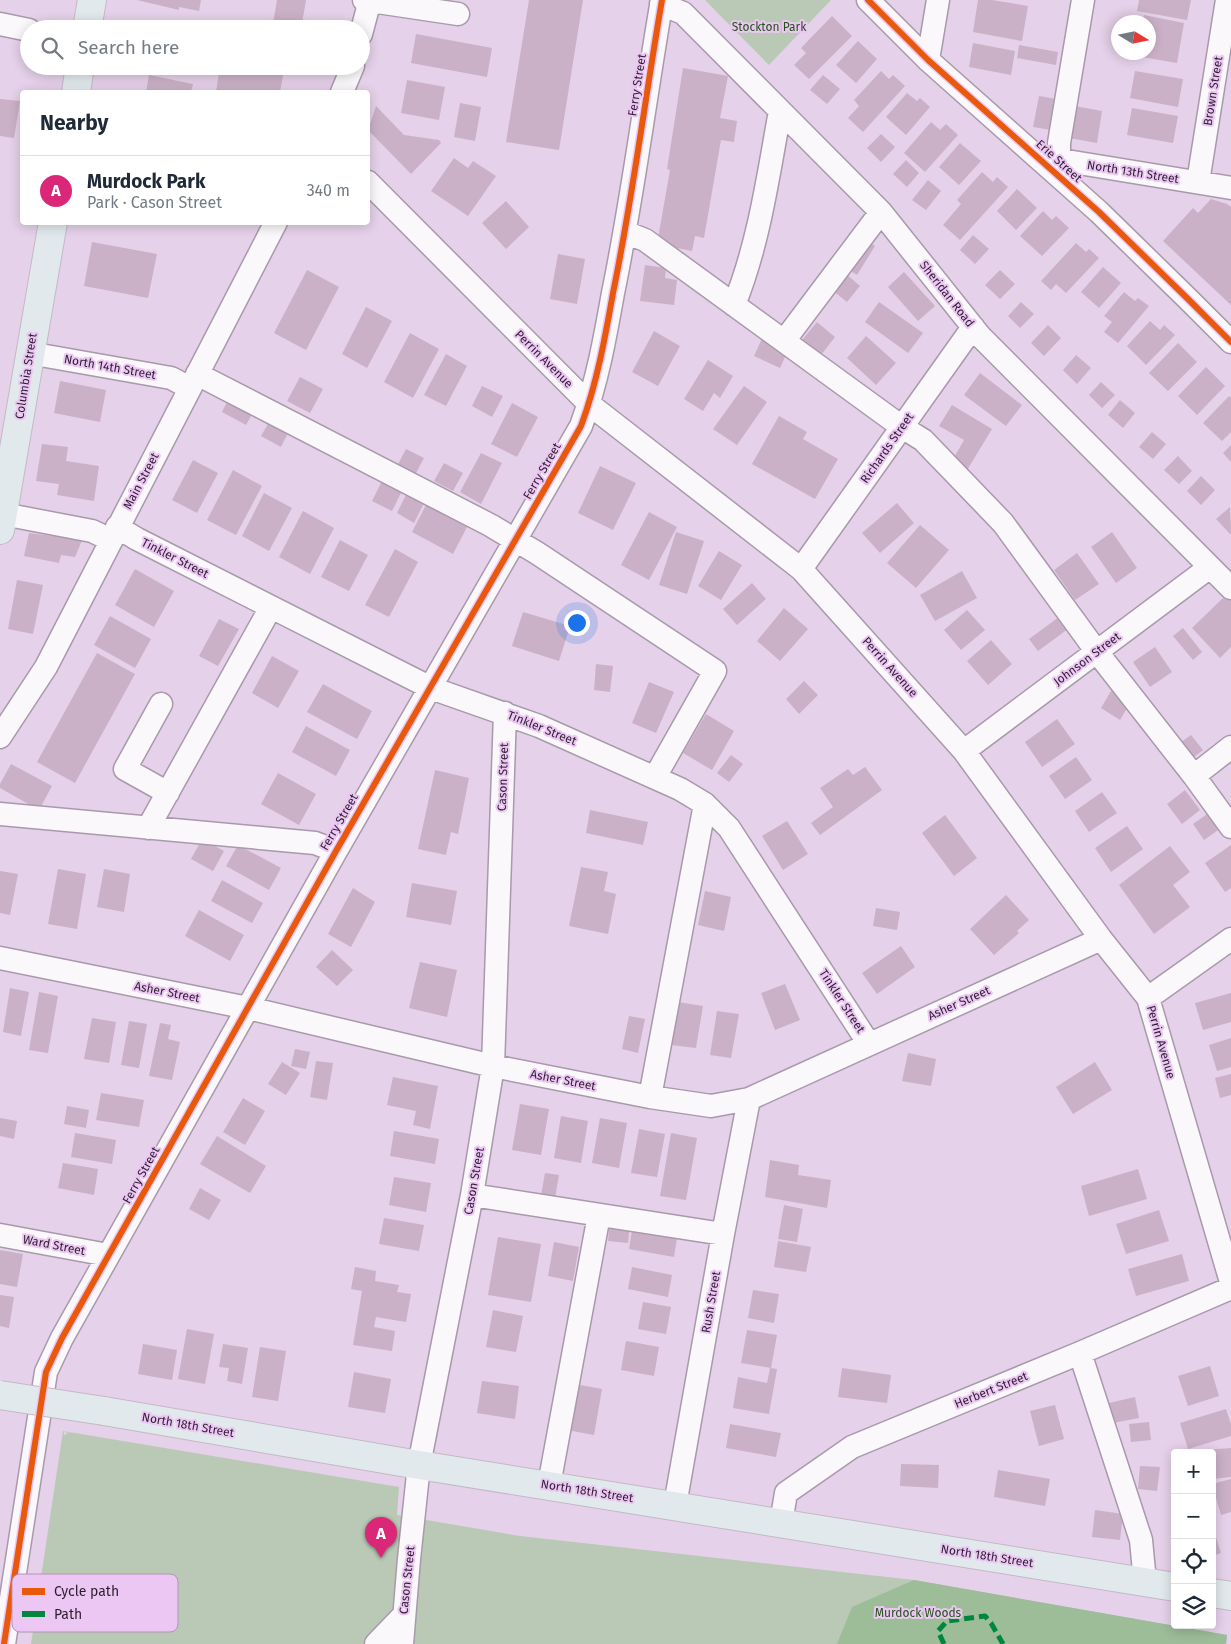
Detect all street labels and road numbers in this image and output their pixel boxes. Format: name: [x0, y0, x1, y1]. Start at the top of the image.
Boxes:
street label: Ferry Street: [625, 52, 649, 117]
street label: Brown Street: [1201, 55, 1225, 127]
street label: Erie Street: [1033, 137, 1085, 186]
street label: North 13th Street: [1086, 158, 1181, 186]
street label: Sheridan Road: [917, 258, 977, 330]
street label: Perrin Avenue: [512, 327, 576, 391]
street label: Columbia Street: [12, 331, 40, 420]
street label: North 14th Street: [63, 352, 158, 382]
street label: Richards Street: [858, 410, 917, 486]
street label: Ferry Street: [520, 440, 564, 502]
street label: Main Street: [120, 450, 162, 512]
street label: Tinkler Street: [139, 535, 211, 581]
street label: Johnson Street: [1051, 629, 1124, 689]
street label: Perrin Avenue: [859, 634, 921, 700]
street label: Tinkler Street: [505, 708, 579, 748]
street label: Cason Street: [495, 742, 511, 811]
street label: Ferry Street: [317, 791, 361, 853]
street label: Tinkler Street: [816, 967, 868, 1036]
street label: Asher Street: [133, 979, 202, 1005]
street label: Asher Street: [926, 983, 993, 1023]
street label: Perrin Avenue: [1144, 1004, 1178, 1080]
street label: Asher Street: [529, 1067, 598, 1093]
street label: Ferry Street: [120, 1144, 163, 1206]
street label: Cason Street: [461, 1145, 487, 1216]
street label: Ward Street: [22, 1232, 87, 1258]
street label: Rush Street: [699, 1269, 723, 1334]
street label: Herbert Street: [952, 1369, 1030, 1411]
street label: North 18th Street: [141, 1410, 236, 1440]
street label: North 18th Street: [540, 1477, 635, 1505]
street label: North 18th Street: [940, 1542, 1035, 1570]
street label: Cason Street: [396, 1545, 418, 1615]

